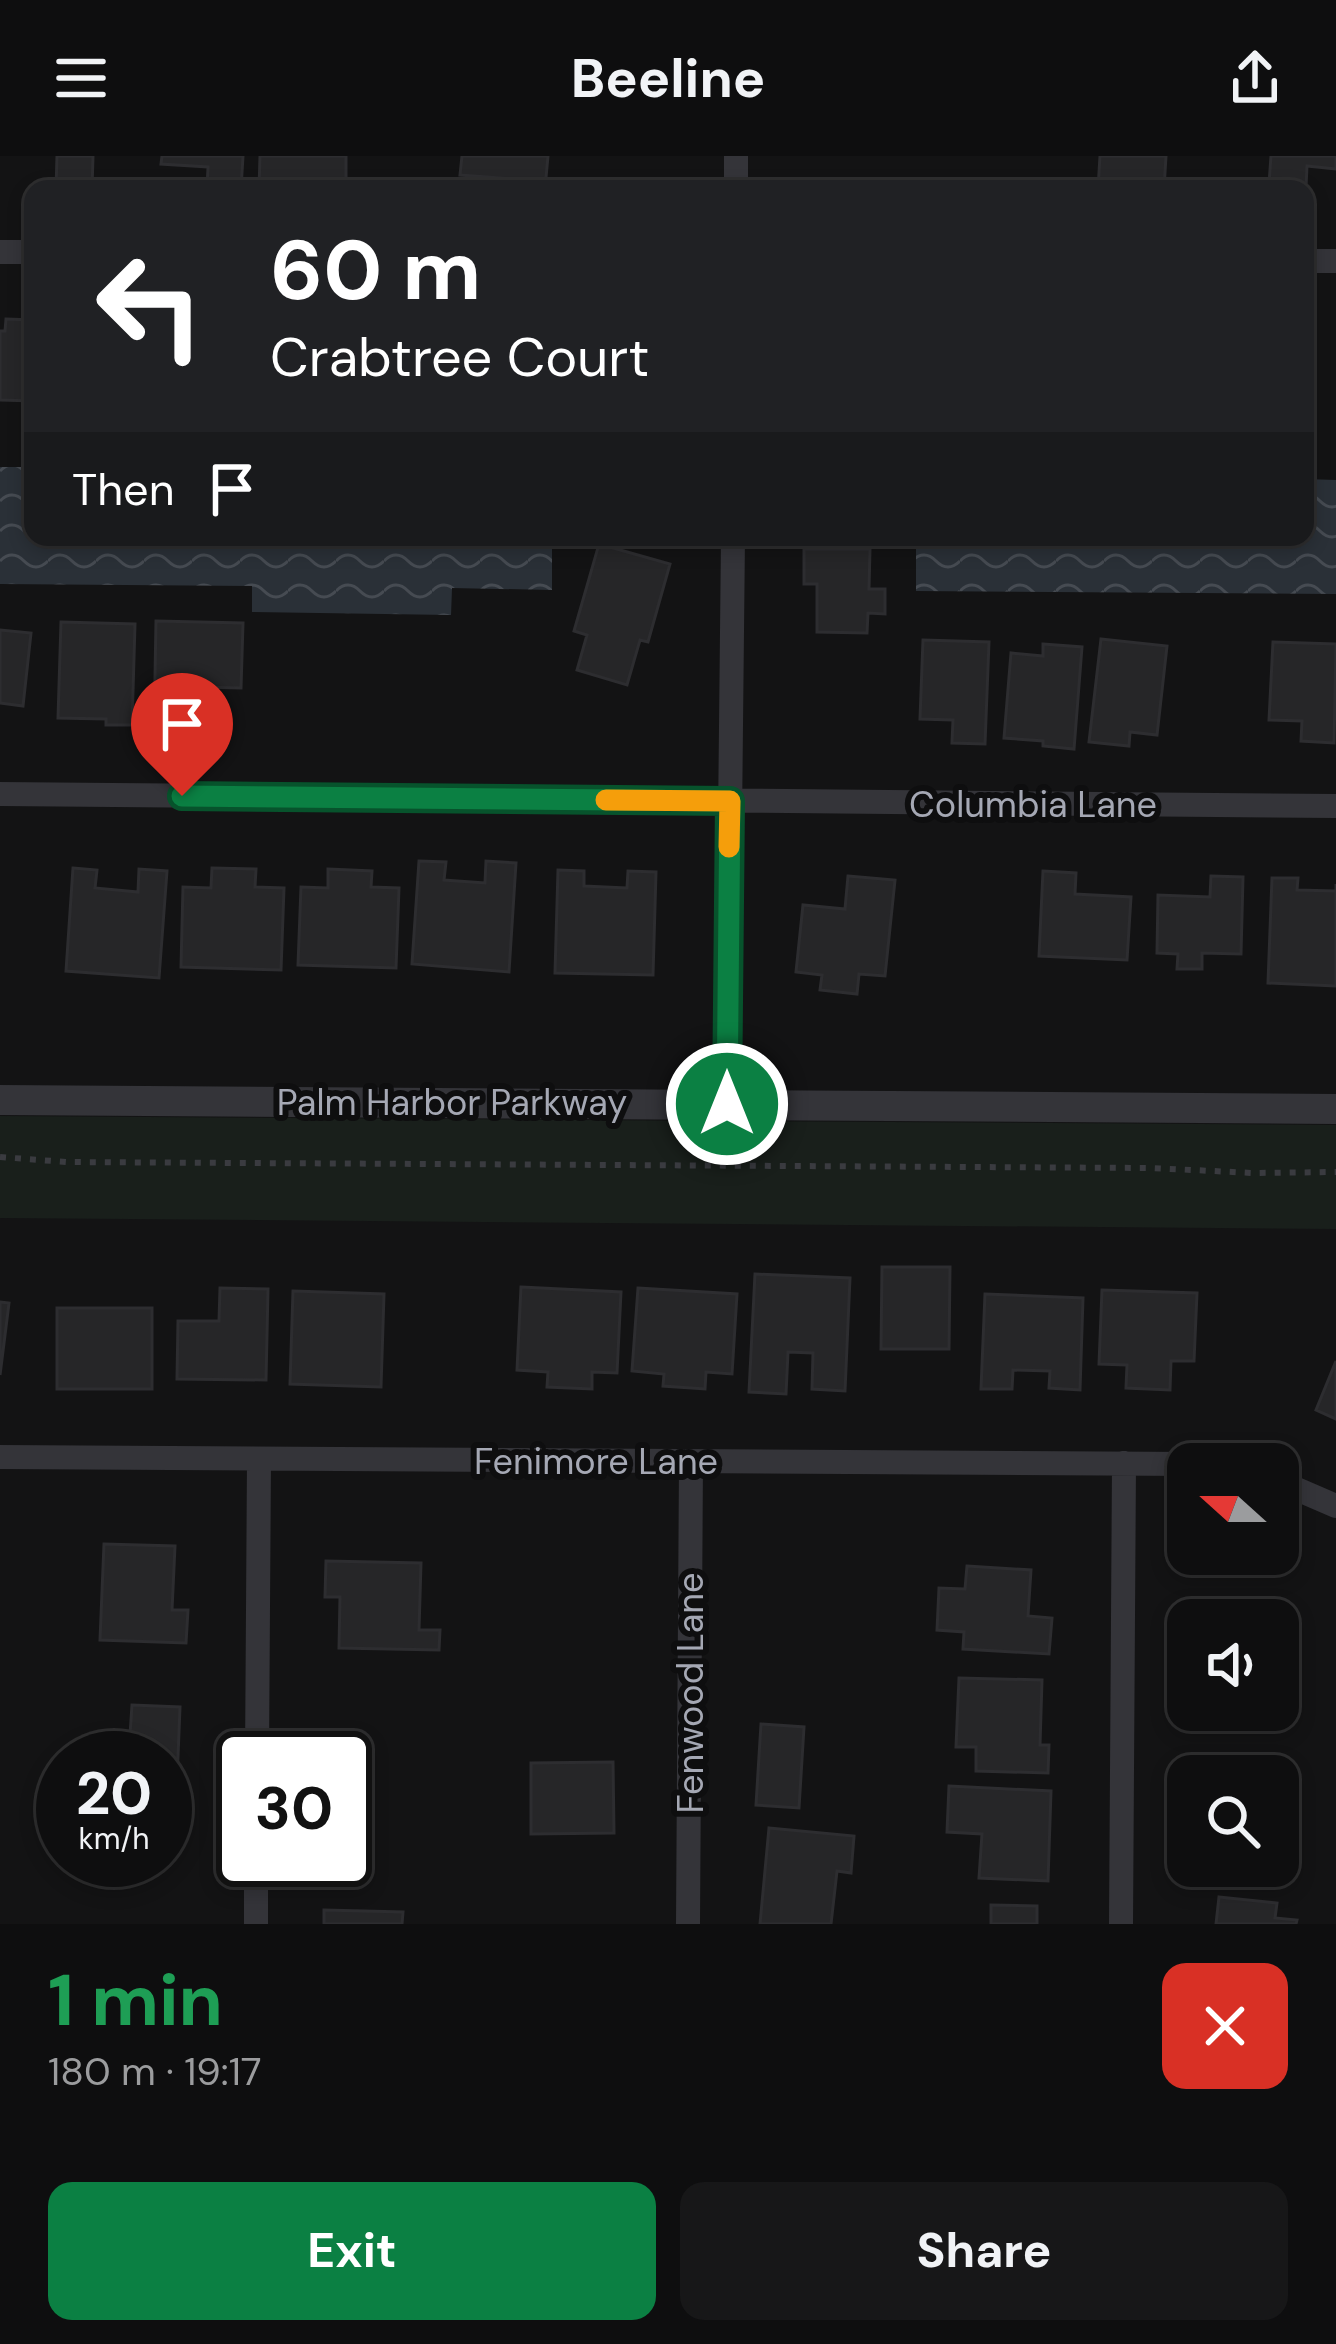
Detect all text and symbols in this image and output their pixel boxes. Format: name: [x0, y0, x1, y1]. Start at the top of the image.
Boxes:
text: Beeline: [571, 43, 765, 114]
icon: menu: [48, 45, 114, 111]
icon: share: [1222, 45, 1288, 111]
text: 60 m: [270, 216, 481, 325]
icon: left: [72, 228, 228, 384]
text: Crabtree Court: [270, 322, 649, 393]
icon: arrive: [199, 456, 265, 522]
text: Then: [72, 460, 175, 519]
pin: [131, 673, 233, 796]
icon: arrive: [149, 691, 215, 757]
street label: Columbia Lane: [909, 781, 1157, 828]
position arrow: [664, 1041, 790, 1167]
street label: Palm Harbor Parkway: [277, 1079, 627, 1126]
street label: Fenimore Lane: [474, 1438, 718, 1485]
north arrow: [1167, 1443, 1299, 1575]
map controls: [1167, 1443, 1299, 1887]
street label: Fenwood Lane: [667, 1573, 714, 1813]
button: sound: [1167, 1599, 1299, 1731]
speed limit sign: 30: [216, 1731, 372, 1887]
text: 20: [76, 1754, 152, 1833]
button: search: [1167, 1755, 1299, 1887]
text: km/h: [79, 1819, 149, 1858]
text: 1 min: [48, 1954, 223, 2047]
button: close: [1162, 1963, 1288, 2089]
text: 180 m · 19:17: [48, 2046, 262, 2097]
button: Exit: [48, 2182, 656, 2320]
button: Share: [680, 2182, 1288, 2320]

